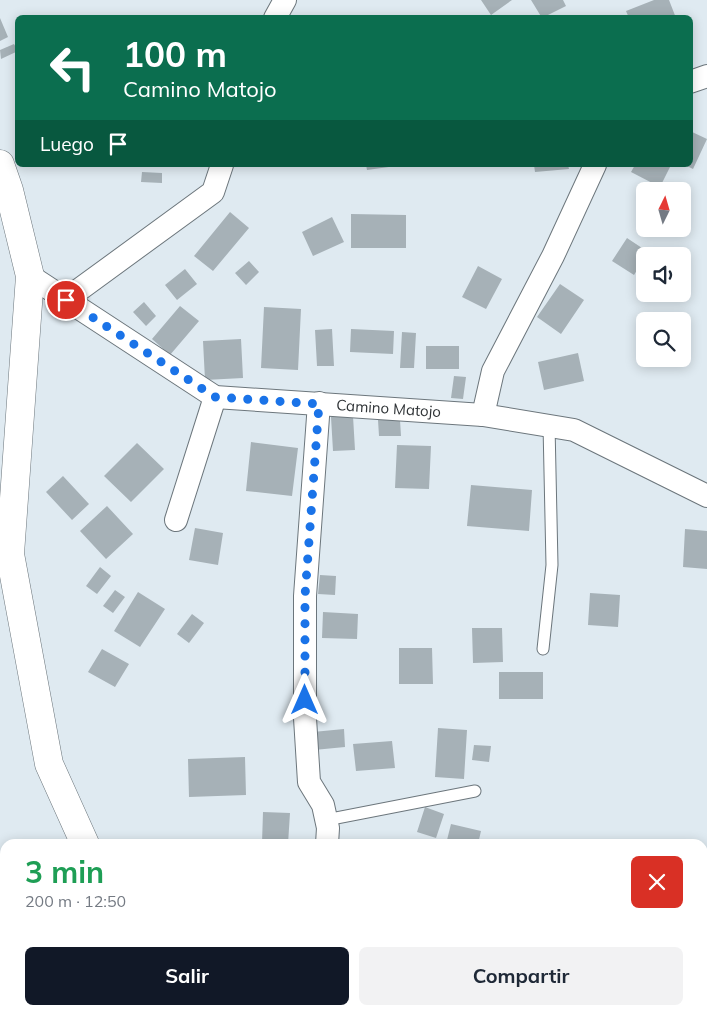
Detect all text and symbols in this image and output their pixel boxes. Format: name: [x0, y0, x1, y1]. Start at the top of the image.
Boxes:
text: 100 m: [123, 32, 227, 76]
icon: left: [40, 35, 105, 100]
text: Camino Matojo: [123, 75, 277, 103]
icon: arrive: [104, 130, 132, 158]
text: Luego: [40, 132, 94, 156]
north arrow: [636, 182, 691, 238]
map controls: [636, 182, 691, 367]
button: sound: [636, 247, 691, 302]
pin: [45, 279, 87, 321]
icon: arrive: [52, 286, 80, 314]
button: search: [636, 312, 691, 367]
street label: Camino Matojo: [336, 395, 442, 421]
position arrow: [278, 673, 330, 725]
text: 3 min: [25, 853, 104, 891]
button: close: [631, 856, 683, 908]
text: 200 m · 12:50: [25, 891, 126, 911]
button: Salir: [25, 947, 349, 1005]
button: Compartir: [359, 947, 683, 1005]

